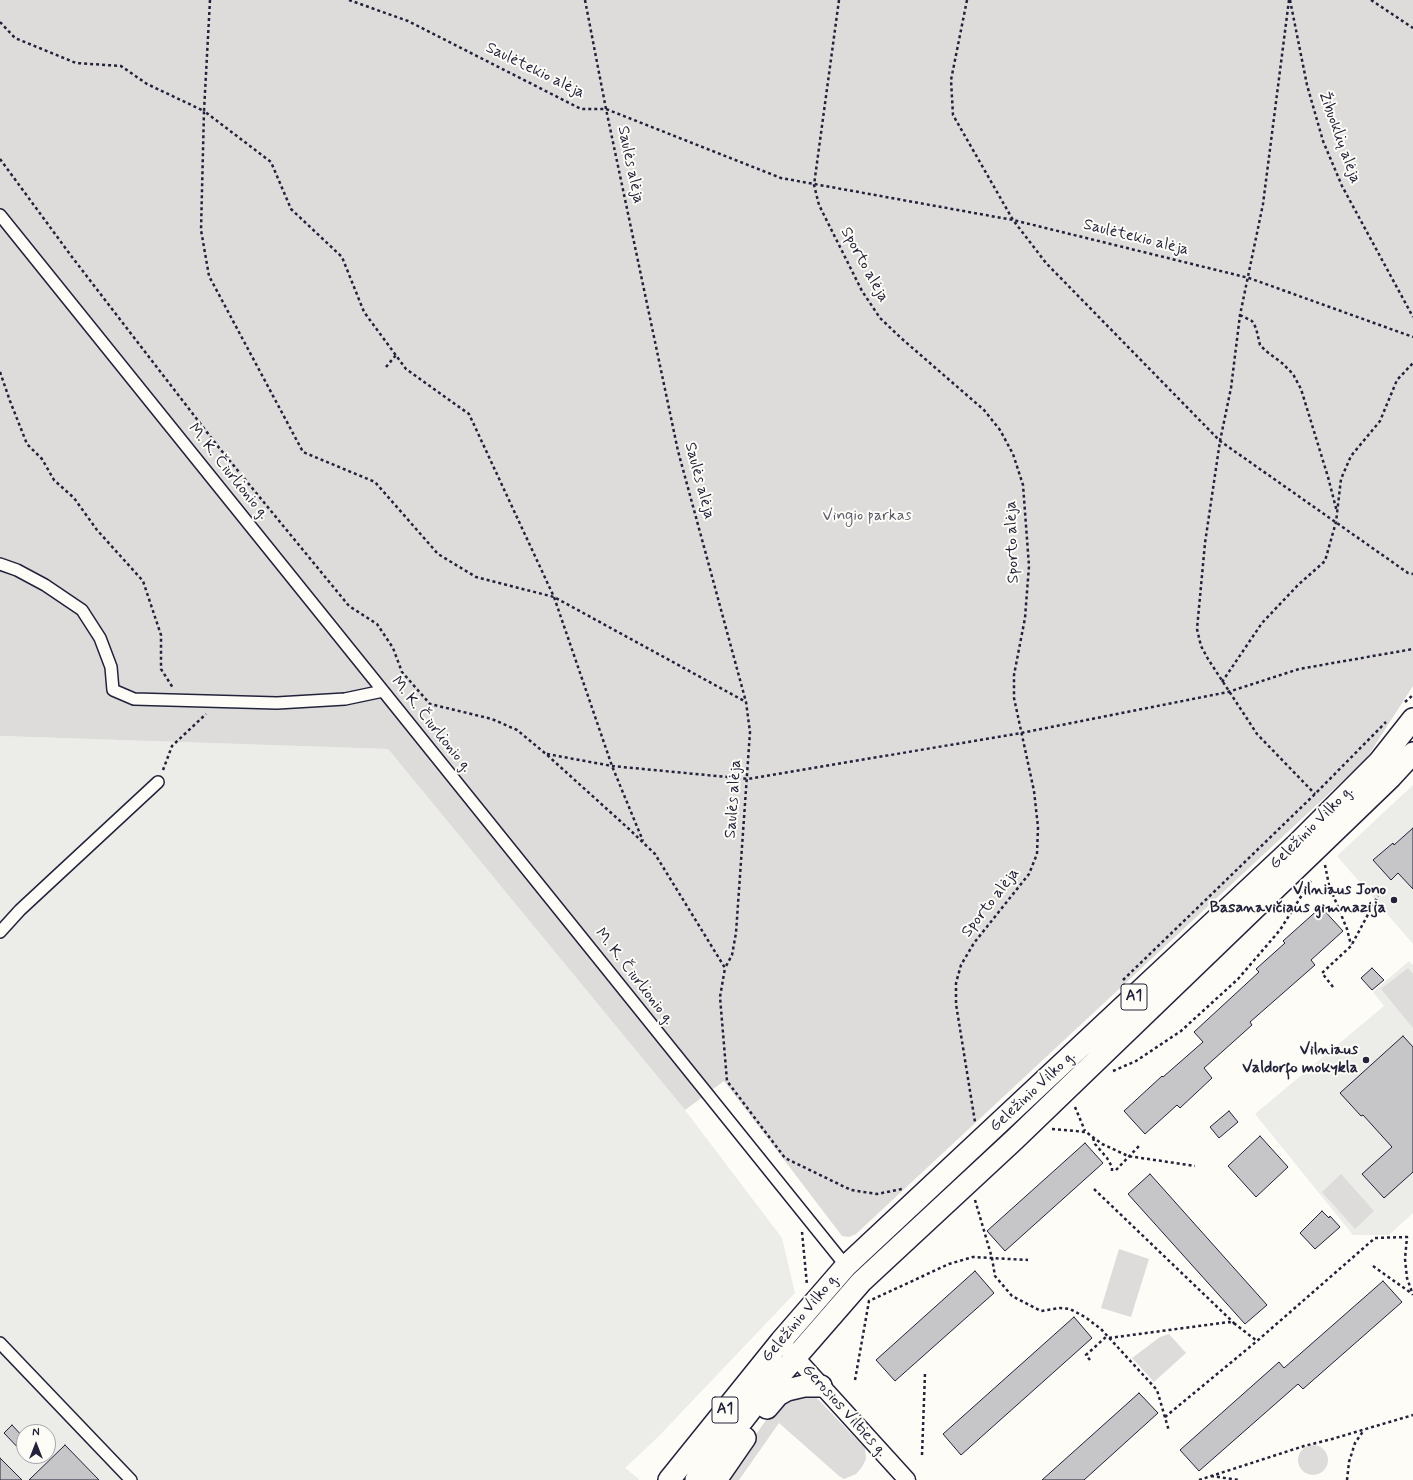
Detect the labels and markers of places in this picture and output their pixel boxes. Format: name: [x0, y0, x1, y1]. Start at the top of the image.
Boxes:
place label: Vilniaus Jono Basanavičiaus gimnazija: [1210, 881, 1386, 919]
marker: Vilniaus Jono Basanavičiaus gimnazija: [1389, 895, 1399, 905]
place label: Vilniaus Valdorfo mokykla: [1242, 1041, 1358, 1079]
marker: Vilniaus Valdorfo mokykla: [1361, 1055, 1371, 1065]

